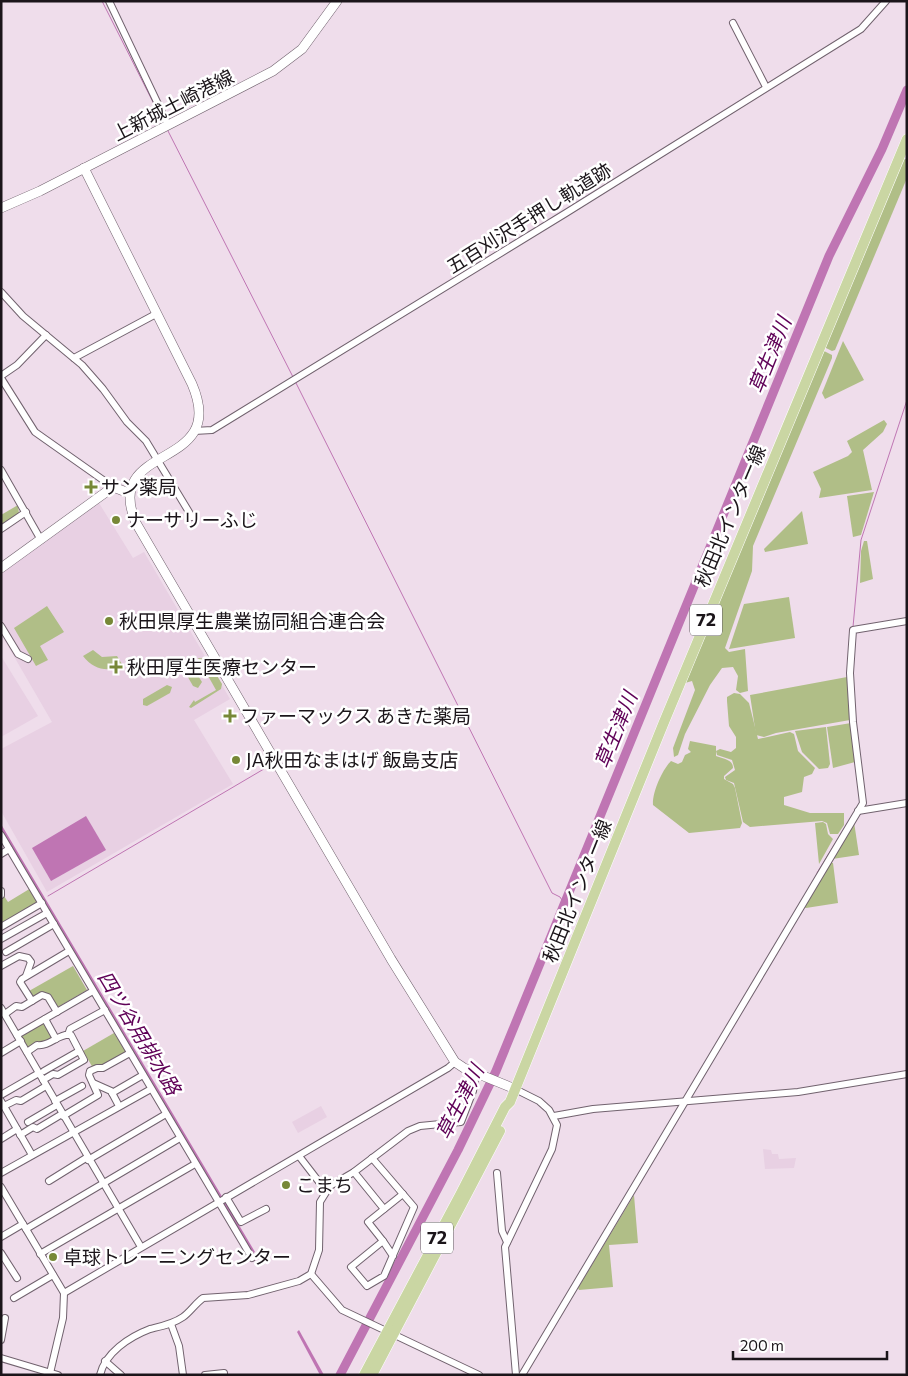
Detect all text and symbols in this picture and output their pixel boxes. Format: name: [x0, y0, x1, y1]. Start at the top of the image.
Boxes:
street label: 上新城土崎港線: [108, 64, 237, 145]
street label: 五百刈沢手押し軌道跡: [442, 157, 615, 278]
water label: 草生津川: [743, 311, 796, 396]
street label: 秋田北インター線: [689, 441, 770, 590]
place label: サン薬局: [101, 475, 177, 498]
marker: サン薬局: [85, 481, 97, 493]
place label: ナーサリーふじ: [126, 508, 258, 531]
marker: ナーサリーふじ: [110, 514, 122, 526]
road number: 72: [690, 604, 722, 636]
place label: 秋田県厚生農業協同組合連合会: [119, 609, 385, 632]
marker: 秋田県厚生農業協同組合連合会: [103, 615, 115, 627]
place label: 秋田厚生医療センター: [127, 655, 317, 678]
marker: 秋田厚生医療センター: [109, 660, 123, 674]
water label: 草生津川: [589, 686, 642, 771]
place label: ファーマックス あきた薬局: [240, 704, 471, 727]
marker: ファーマックス あきた薬局: [224, 710, 236, 722]
place label: JA秋田なまはげ 飯島支店: [246, 748, 458, 771]
marker: JA秋田なまはげ 飯島支店: [230, 754, 242, 766]
street label: 秋田北インター線: [537, 816, 616, 966]
water label: 四ツ谷用排水路: [94, 966, 187, 1100]
water label: 草生津川: [430, 1059, 489, 1143]
place label: こまち: [296, 1173, 353, 1196]
marker: こまち: [280, 1179, 292, 1191]
road number: 72: [421, 1222, 453, 1254]
place label: 卓球トレーニングセンター: [63, 1245, 291, 1268]
marker: 卓球トレーニングセンター: [47, 1251, 59, 1263]
scale bar: [733, 1328, 887, 1360]
text: 200 m: [740, 1336, 784, 1354]

